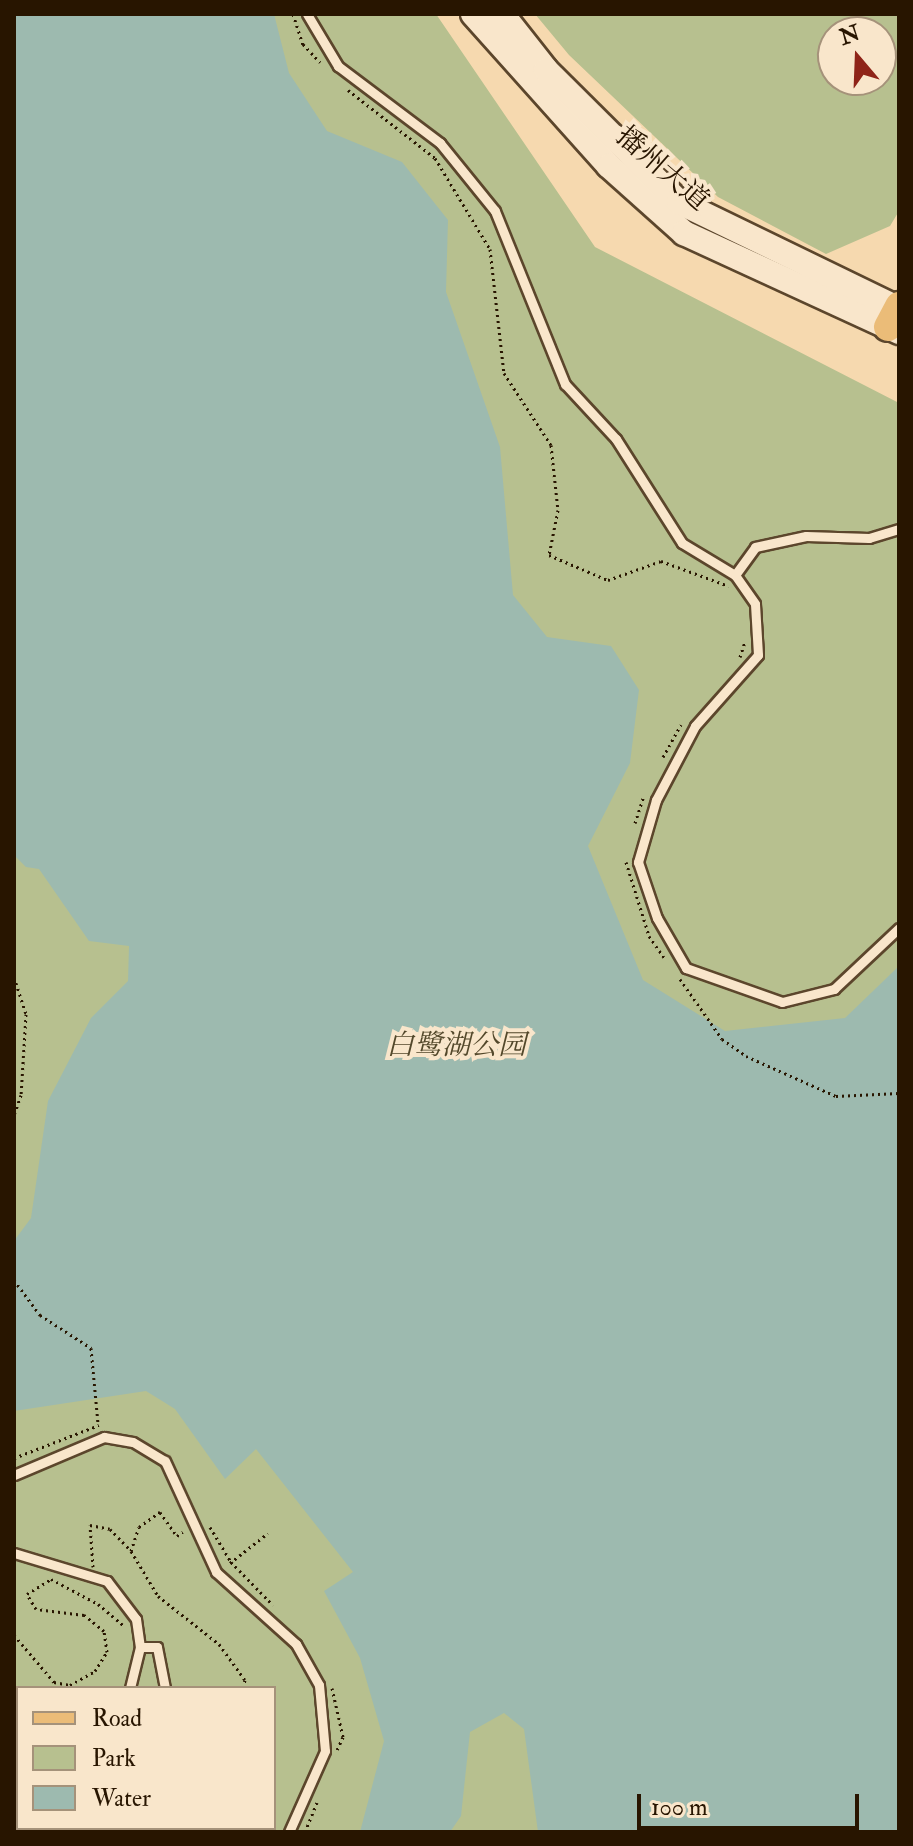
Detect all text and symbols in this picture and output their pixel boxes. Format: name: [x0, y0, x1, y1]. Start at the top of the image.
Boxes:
north arrow: [817, 16, 897, 96]
text: N: [836, 19, 864, 52]
street label: 播州大道: [609, 120, 715, 218]
park label: 白鹭湖公园: [386, 1029, 526, 1063]
legend: [16, 1686, 276, 1830]
text: Road: [92, 1703, 142, 1734]
text: Park: [92, 1743, 136, 1774]
scale bar: [641, 1778, 863, 1828]
text: Water: [92, 1783, 151, 1814]
text: 100 m: [651, 1792, 708, 1823]

